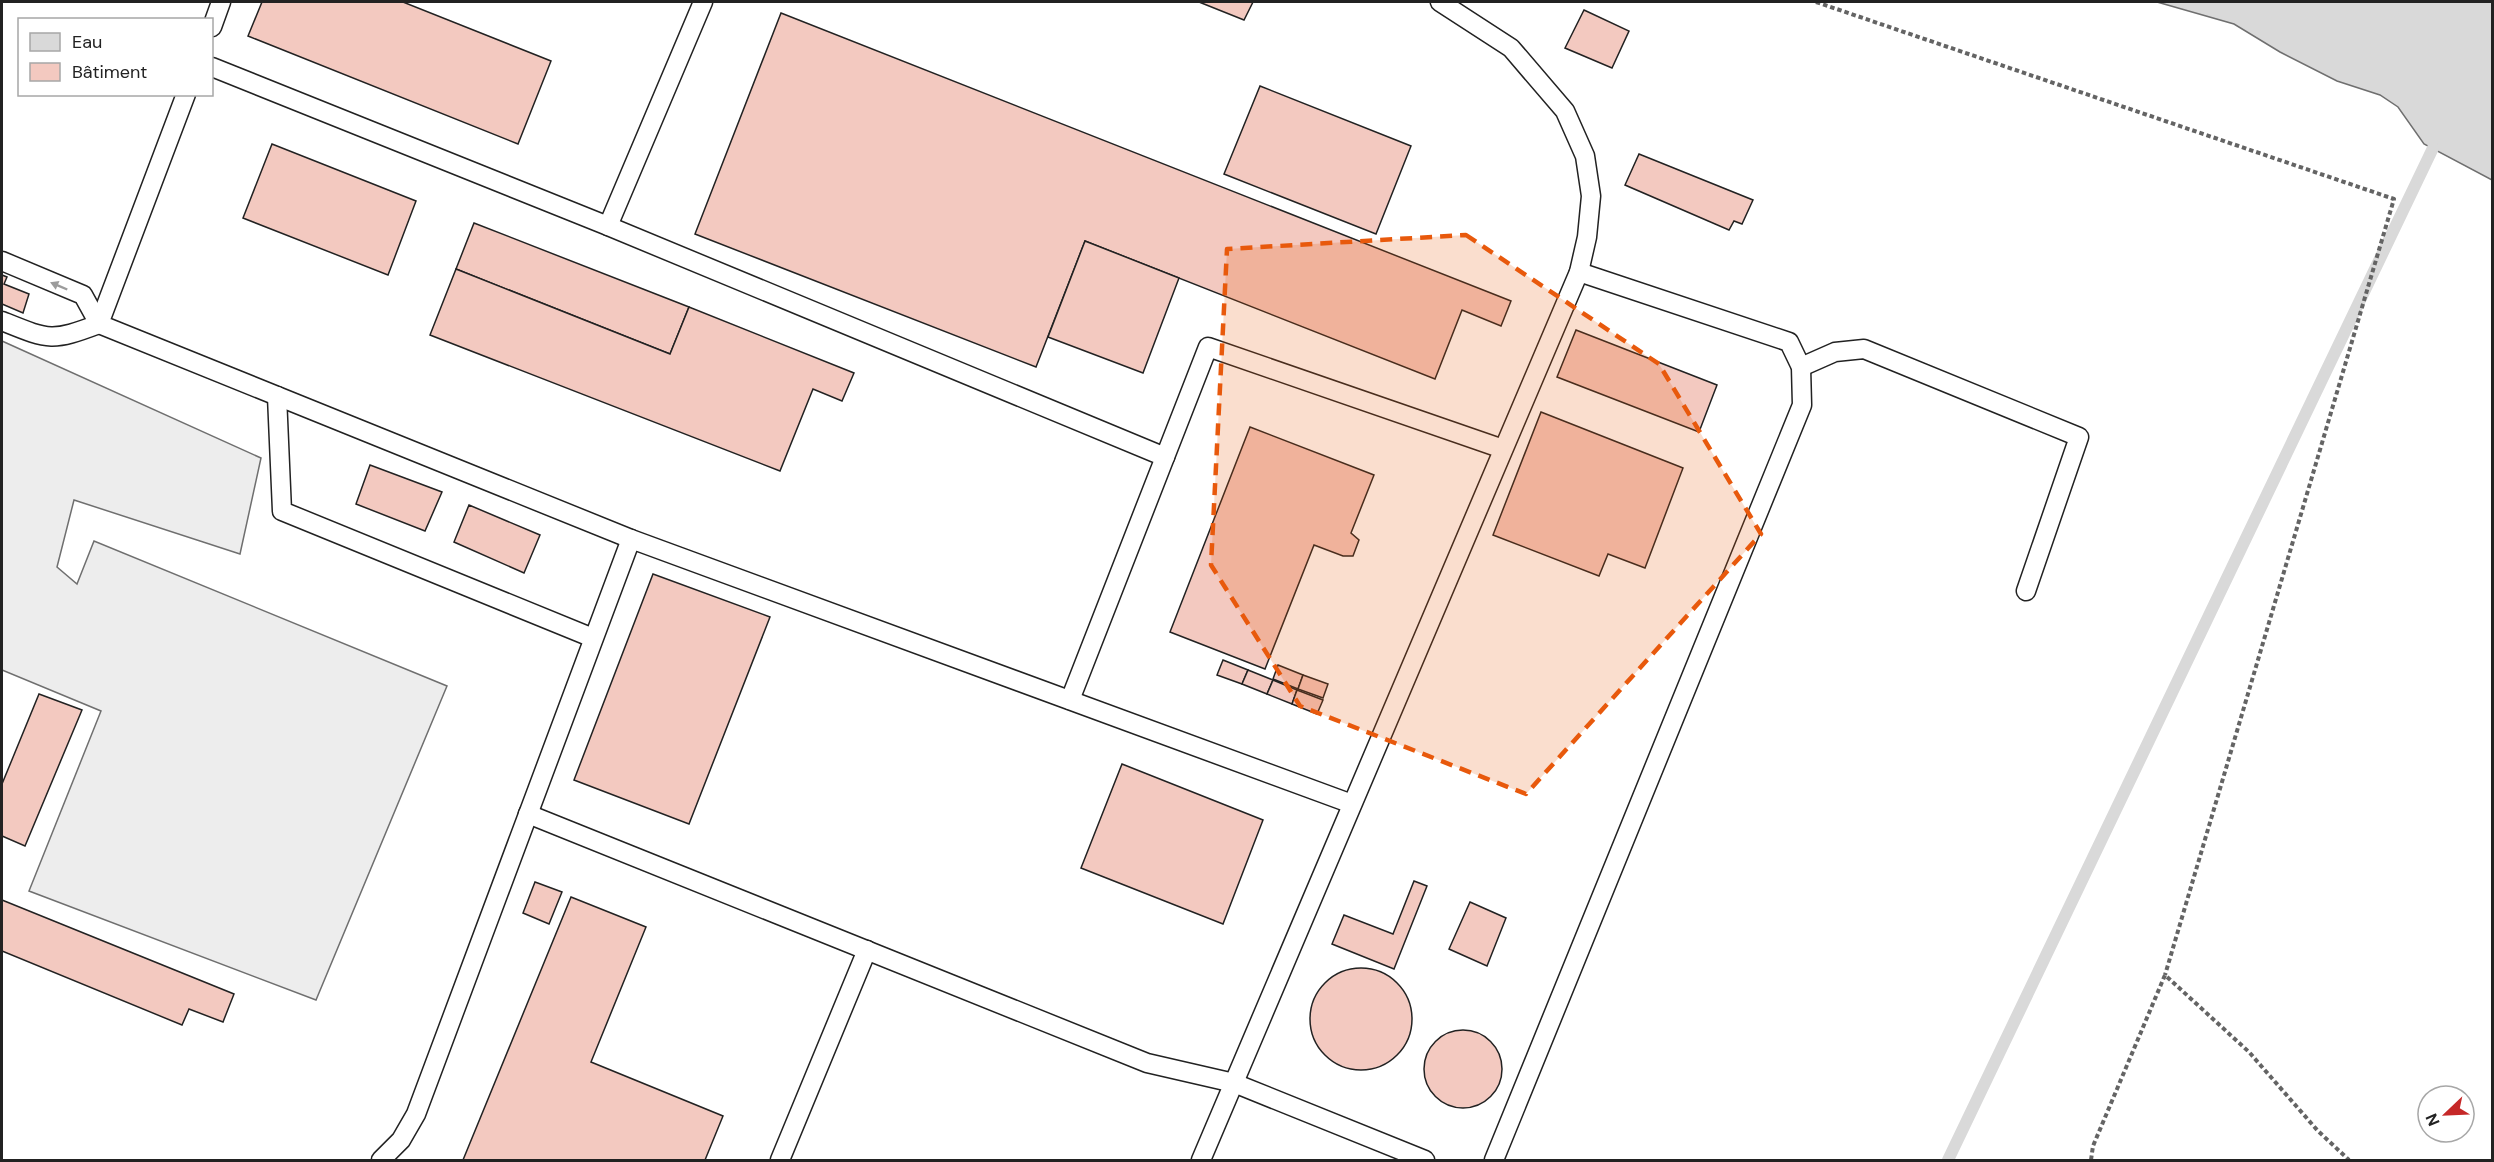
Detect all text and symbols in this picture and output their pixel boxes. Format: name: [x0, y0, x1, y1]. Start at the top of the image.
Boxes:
legend: [18, 18, 213, 96]
text: Eau: [72, 30, 102, 54]
text: Bâtiment: [72, 60, 147, 84]
one-way arrow: [50, 281, 68, 291]
north arrow: [2416, 1084, 2476, 1144]
text: N: [2421, 1110, 2445, 1129]

